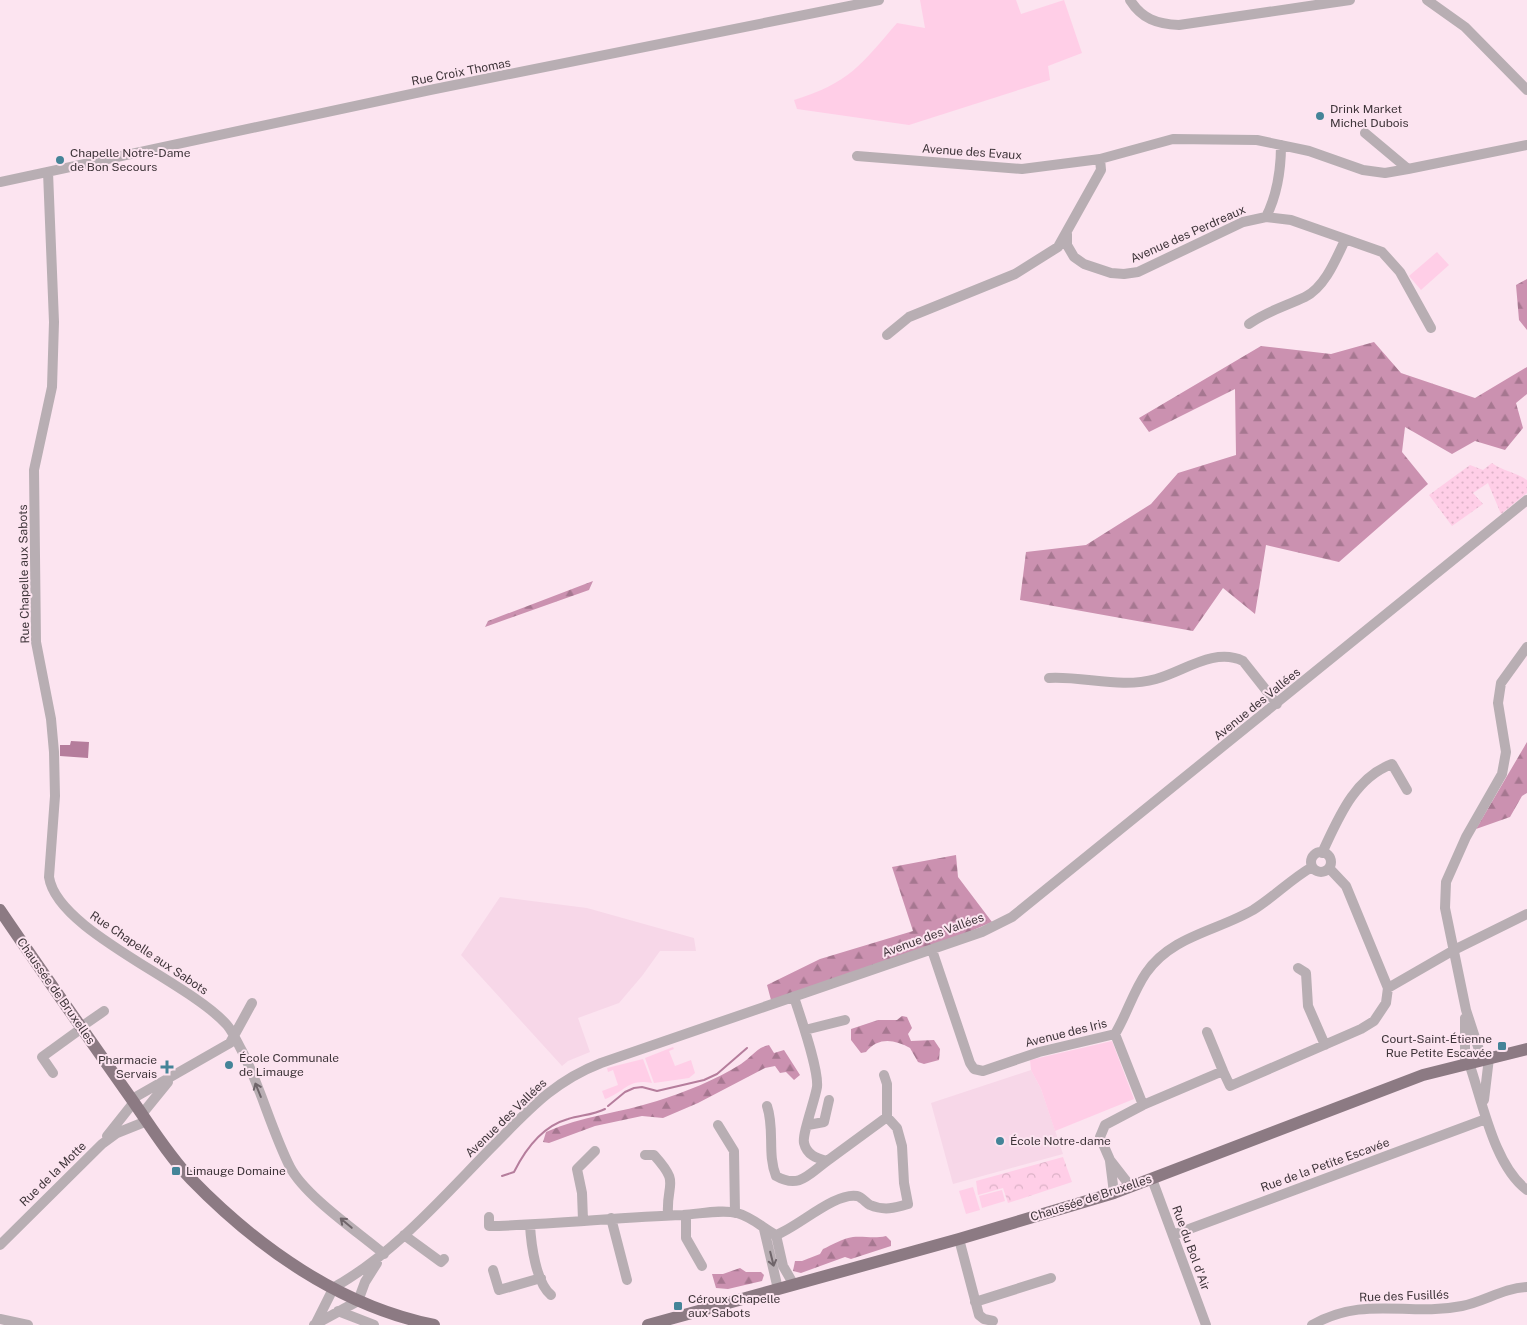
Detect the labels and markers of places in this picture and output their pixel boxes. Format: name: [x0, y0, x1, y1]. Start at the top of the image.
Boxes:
place label: Drink Market Michel Dubois: [1330, 102, 1409, 130]
marker: Drink Market Michel Dubois: [1314, 110, 1326, 122]
place label: Chapelle Notre-Dame de Bon Secours: [70, 146, 191, 174]
marker: Chapelle Notre-Dame de Bon Secours: [54, 154, 66, 166]
place label: Court-Saint-Étienne Rue Petite Escavée: [1381, 1032, 1492, 1060]
marker: Court-Saint-Étienne Rue Petite Escavée: [1496, 1040, 1508, 1052]
place label: École Communale de Limauge: [239, 1051, 339, 1079]
place label: Pharmacie Servais: [98, 1053, 157, 1081]
marker: École Communale de Limauge: [223, 1059, 235, 1071]
marker: Pharmacie Servais: [161, 1061, 173, 1073]
place label: École Notre-dame: [1010, 1134, 1111, 1148]
marker: École Notre-dame: [994, 1135, 1006, 1147]
place label: Limauge Domaine: [186, 1164, 286, 1178]
marker: Limauge Domaine: [170, 1165, 182, 1177]
place label: Céroux Chapelle aux Sabots: [688, 1292, 781, 1320]
marker: Céroux Chapelle aux Sabots: [672, 1300, 684, 1312]

